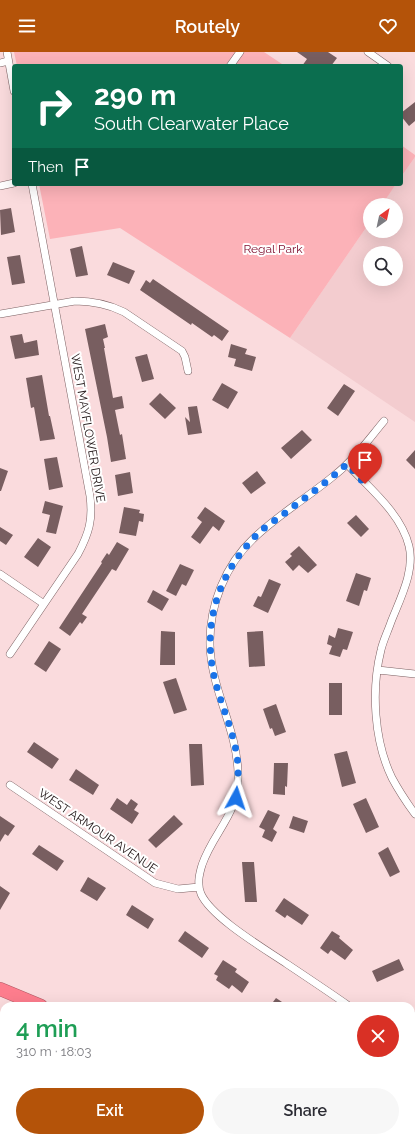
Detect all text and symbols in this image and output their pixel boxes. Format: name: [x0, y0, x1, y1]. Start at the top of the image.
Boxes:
icon: menu: [16, 15, 38, 37]
icon: heart: [377, 15, 399, 37]
text: Routely: [175, 16, 240, 37]
text: 290 m: [94, 79, 176, 112]
icon: right: [28, 80, 80, 132]
text: South Clearwater Place: [94, 113, 289, 134]
icon: arrive: [71, 156, 93, 178]
text: Then: [28, 158, 63, 176]
north arrow: [363, 198, 403, 238]
map controls: [363, 198, 403, 286]
park label: Regal Park: [243, 242, 303, 256]
button: search: [363, 246, 403, 286]
street label: WEST MAYFLOWER DRIVE: [68, 353, 108, 503]
pin: [348, 443, 382, 484]
icon: arrive: [354, 449, 376, 471]
position arrow: [215, 777, 257, 819]
street label: WEST ARMOUR AVENUE: [36, 786, 160, 876]
text: 4 min: [16, 1014, 78, 1043]
button: close: [357, 1015, 399, 1057]
text: 310 m · 18:03: [16, 1044, 91, 1059]
button: Exit: [16, 1088, 204, 1134]
button: Share: [212, 1088, 399, 1134]

